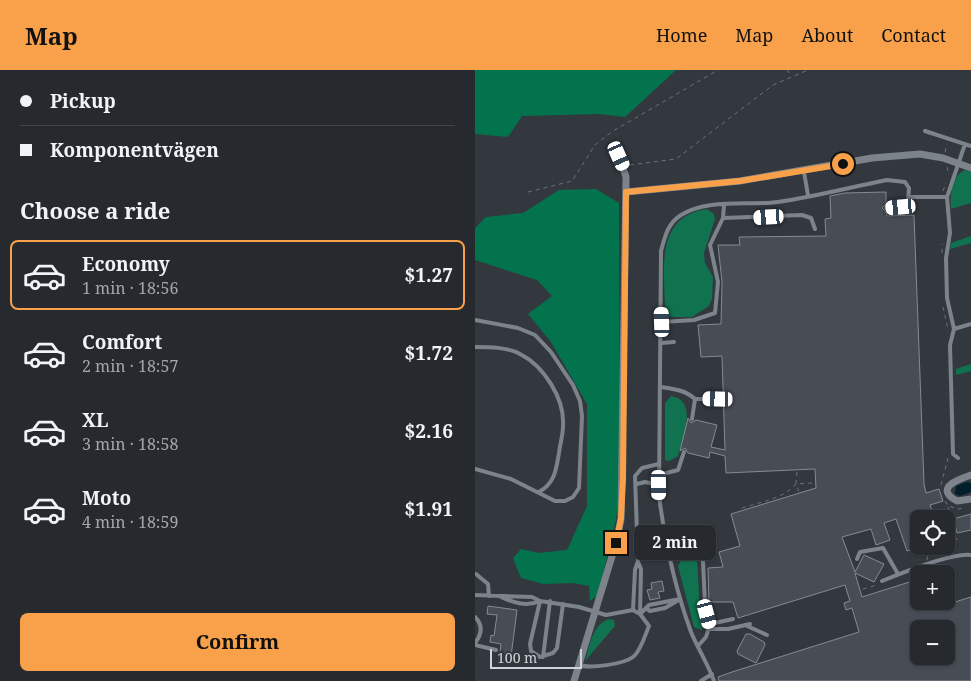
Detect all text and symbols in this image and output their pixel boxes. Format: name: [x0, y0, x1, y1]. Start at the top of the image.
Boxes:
text: Map: [25, 19, 78, 52]
text: Home: [656, 23, 707, 47]
text: Map: [735, 23, 773, 47]
text: About: [801, 23, 853, 47]
text: Contact: [881, 23, 946, 47]
text: Pickup: [50, 88, 116, 114]
text: Komponentvägen: [50, 137, 219, 163]
car: [606, 139, 631, 173]
route start: [832, 153, 854, 175]
text: Choose a ride: [20, 195, 170, 225]
car: [885, 198, 916, 216]
car: [753, 209, 784, 225]
text: Economy: [82, 251, 170, 277]
icon: car: [22, 253, 67, 298]
text: $1.27: [404, 262, 453, 288]
text: 1 min · 18:56: [82, 277, 178, 299]
car: [653, 307, 670, 337]
text: Comfort: [82, 329, 162, 355]
icon: car: [22, 331, 67, 376]
text: $1.72: [404, 340, 453, 366]
text: 2 min · 18:57: [82, 355, 178, 377]
car: [702, 391, 733, 407]
text: XL: [82, 407, 108, 433]
icon: car: [22, 409, 67, 454]
text: $2.16: [404, 418, 453, 444]
text: 3 min · 18:58: [82, 433, 178, 455]
car: [651, 470, 666, 500]
text: Moto: [82, 485, 131, 511]
icon: car: [22, 487, 67, 532]
text: $1.91: [404, 496, 453, 522]
map controls: [910, 510, 955, 665]
button: locate: [910, 510, 955, 555]
text: 4 min · 18:59: [82, 511, 178, 533]
callout: 2 min: [633, 526, 716, 560]
text: 2 min: [652, 531, 698, 553]
route end: [605, 532, 627, 554]
button: +: [910, 565, 955, 610]
car: [695, 598, 718, 630]
button: Confirm: [20, 613, 455, 671]
button: −: [910, 620, 955, 665]
scale bar: [490, 646, 583, 669]
text: 100 m: [497, 648, 537, 667]

